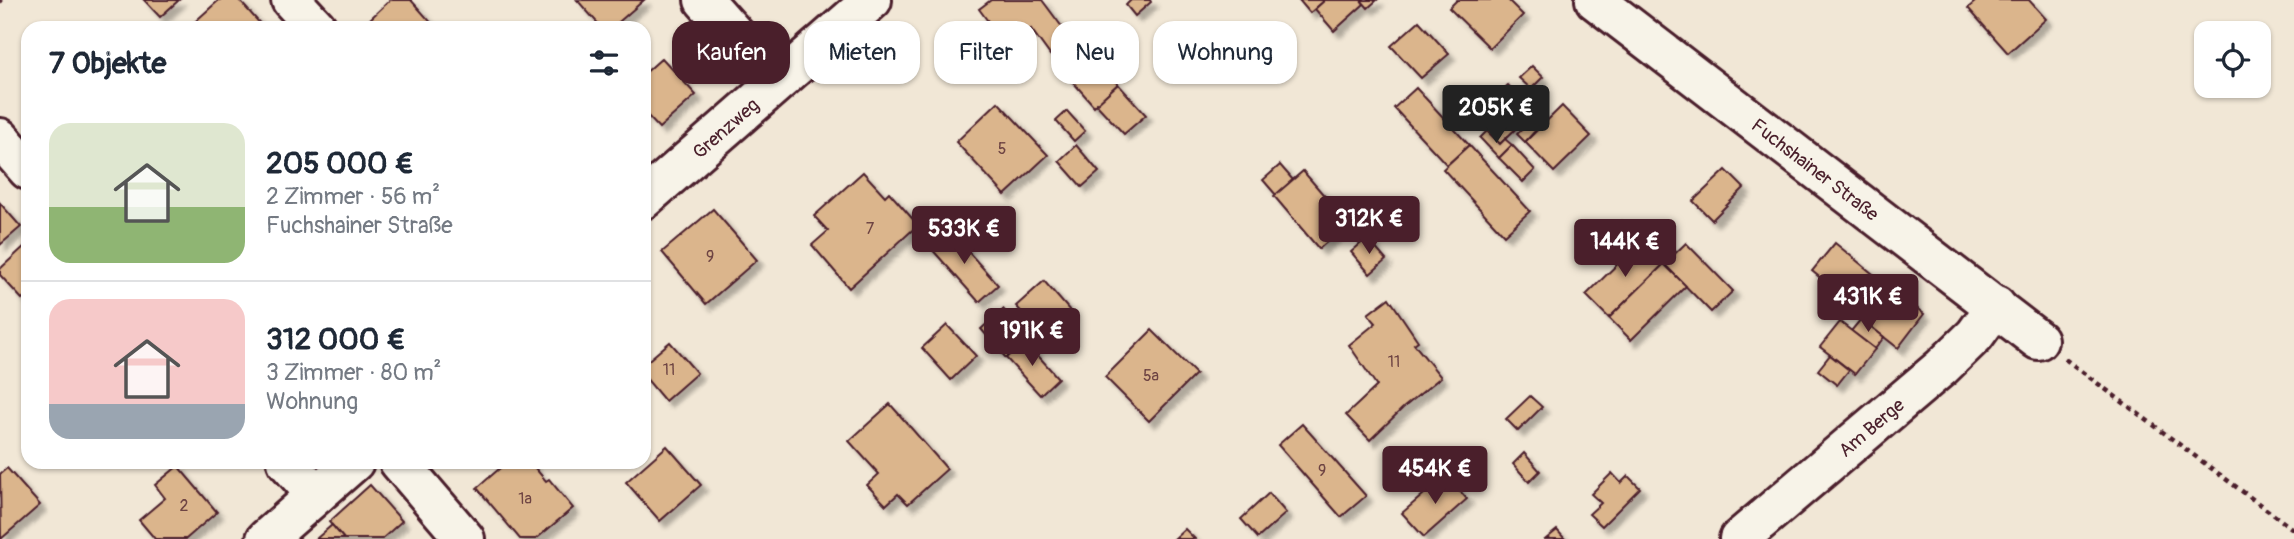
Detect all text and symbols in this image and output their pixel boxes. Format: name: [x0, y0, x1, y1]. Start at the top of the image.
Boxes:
chip: Kaufen: [672, 21, 790, 84]
chip: Mieten: [804, 21, 920, 84]
chip: Filter: [934, 21, 1037, 84]
chip: Neu: [1051, 21, 1139, 84]
chip: Wohnung: [1153, 21, 1297, 84]
map controls: [2194, 21, 2271, 98]
button: locate: [2194, 21, 2271, 98]
icon: filters: [585, 44, 623, 82]
text: 7 Objekte: [49, 45, 166, 82]
pin: 205K €: [1439, 86, 1553, 145]
street label: Grenzweg: [688, 93, 764, 164]
text: 205K €: [1458, 93, 1534, 122]
street label: Fuchshainer Straße: [1746, 114, 1884, 227]
house number: 5: [998, 139, 1006, 159]
text: 205 000 €: [266, 145, 414, 182]
icon: home: [105, 151, 189, 235]
text: 2 Zimmer · 56 m²: [266, 182, 440, 211]
pin: 312K €: [1312, 196, 1426, 256]
text: 312K €: [1335, 204, 1403, 233]
pin: 533K €: [907, 206, 1021, 266]
text: Fuchshainer Straße: [266, 211, 453, 240]
text: 533K €: [928, 214, 1000, 243]
house number: 7: [866, 219, 875, 239]
pin: 144K €: [1568, 219, 1682, 279]
text: 144K €: [1590, 227, 1660, 256]
house number: 9: [706, 247, 714, 267]
pin: 431K €: [1811, 274, 1925, 334]
text: 431K €: [1833, 282, 1903, 311]
pin: 191K €: [975, 308, 1089, 368]
text: 191K €: [1000, 316, 1064, 345]
text: 312 000 €: [266, 321, 406, 358]
icon: home: [105, 327, 189, 411]
house number: 11: [1388, 352, 1400, 372]
text: 3 Zimmer · 80 m²: [266, 358, 441, 387]
house number: 11: [663, 360, 675, 380]
house number: 5a: [1143, 366, 1159, 386]
text: Wohnung: [266, 387, 358, 416]
street label: Am Berge: [1834, 393, 1910, 463]
pin: 454K €: [1378, 447, 1492, 506]
text: 454K €: [1398, 454, 1472, 483]
house number: 9: [1318, 461, 1326, 481]
house number: 1a: [518, 489, 532, 509]
house number: 2: [180, 496, 189, 516]

